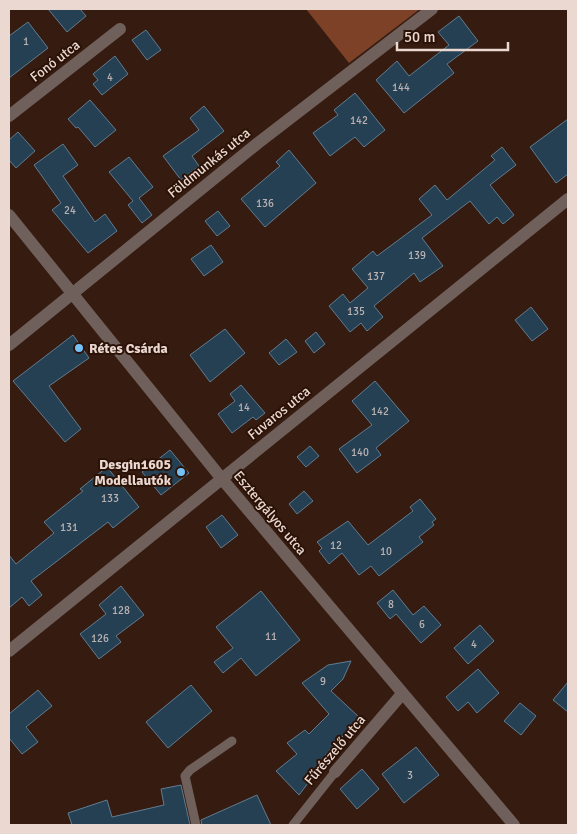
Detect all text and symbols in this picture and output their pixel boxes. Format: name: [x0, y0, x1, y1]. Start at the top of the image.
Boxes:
scale bar: [397, 20, 508, 52]
text: 50 m: [404, 28, 435, 46]
house number: 1: [23, 35, 29, 48]
street label: Fonó utca: [27, 36, 83, 86]
house number: 4: [107, 71, 113, 84]
house number: 144: [392, 81, 410, 94]
house number: 142: [350, 114, 368, 127]
street label: Földmunkás utca: [164, 124, 254, 202]
house number: 136: [256, 197, 274, 210]
house number: 24: [64, 204, 76, 217]
house number: 139: [408, 249, 426, 262]
house number: 137: [367, 270, 385, 283]
house number: 135: [347, 305, 365, 318]
place label: Rétes Csárda: [89, 340, 168, 357]
marker: Rétes Csárda: [73, 342, 85, 354]
street label: Fuvaros utca: [244, 383, 314, 443]
house number: 14: [238, 401, 250, 414]
house number: 142: [371, 405, 389, 418]
house number: 140: [351, 446, 369, 459]
place label: Desgin1605 Modellautók: [94, 456, 172, 489]
marker: Desgin1605 Modellautók: [175, 466, 187, 478]
street label: Esztergályos utca: [230, 467, 310, 559]
house number: 133: [101, 492, 119, 505]
house number: 131: [60, 521, 78, 534]
house number: 12: [330, 539, 342, 552]
house number: 10: [380, 545, 392, 558]
house number: 8: [388, 598, 394, 611]
house number: 128: [112, 604, 130, 617]
house number: 6: [419, 618, 425, 631]
house number: 11: [265, 630, 277, 643]
house number: 126: [91, 632, 109, 645]
house number: 4: [471, 638, 477, 651]
house number: 9: [320, 675, 326, 688]
street label: Fűrészelő utca: [301, 712, 369, 788]
house number: 3: [407, 769, 413, 782]

